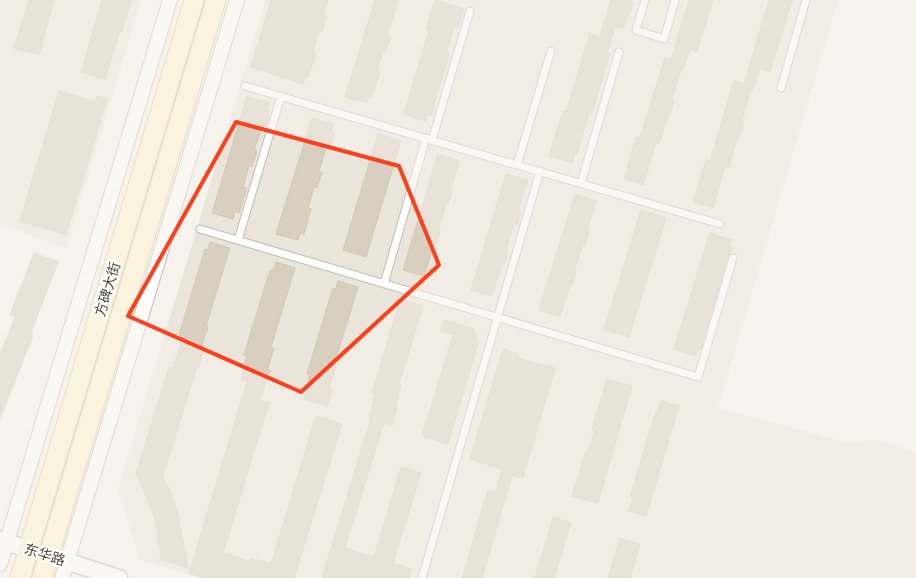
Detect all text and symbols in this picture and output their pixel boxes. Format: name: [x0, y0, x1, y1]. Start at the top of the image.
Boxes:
street label: 方碑大街: [91, 260, 123, 318]
street label: 东华路: [22, 539, 68, 569]

